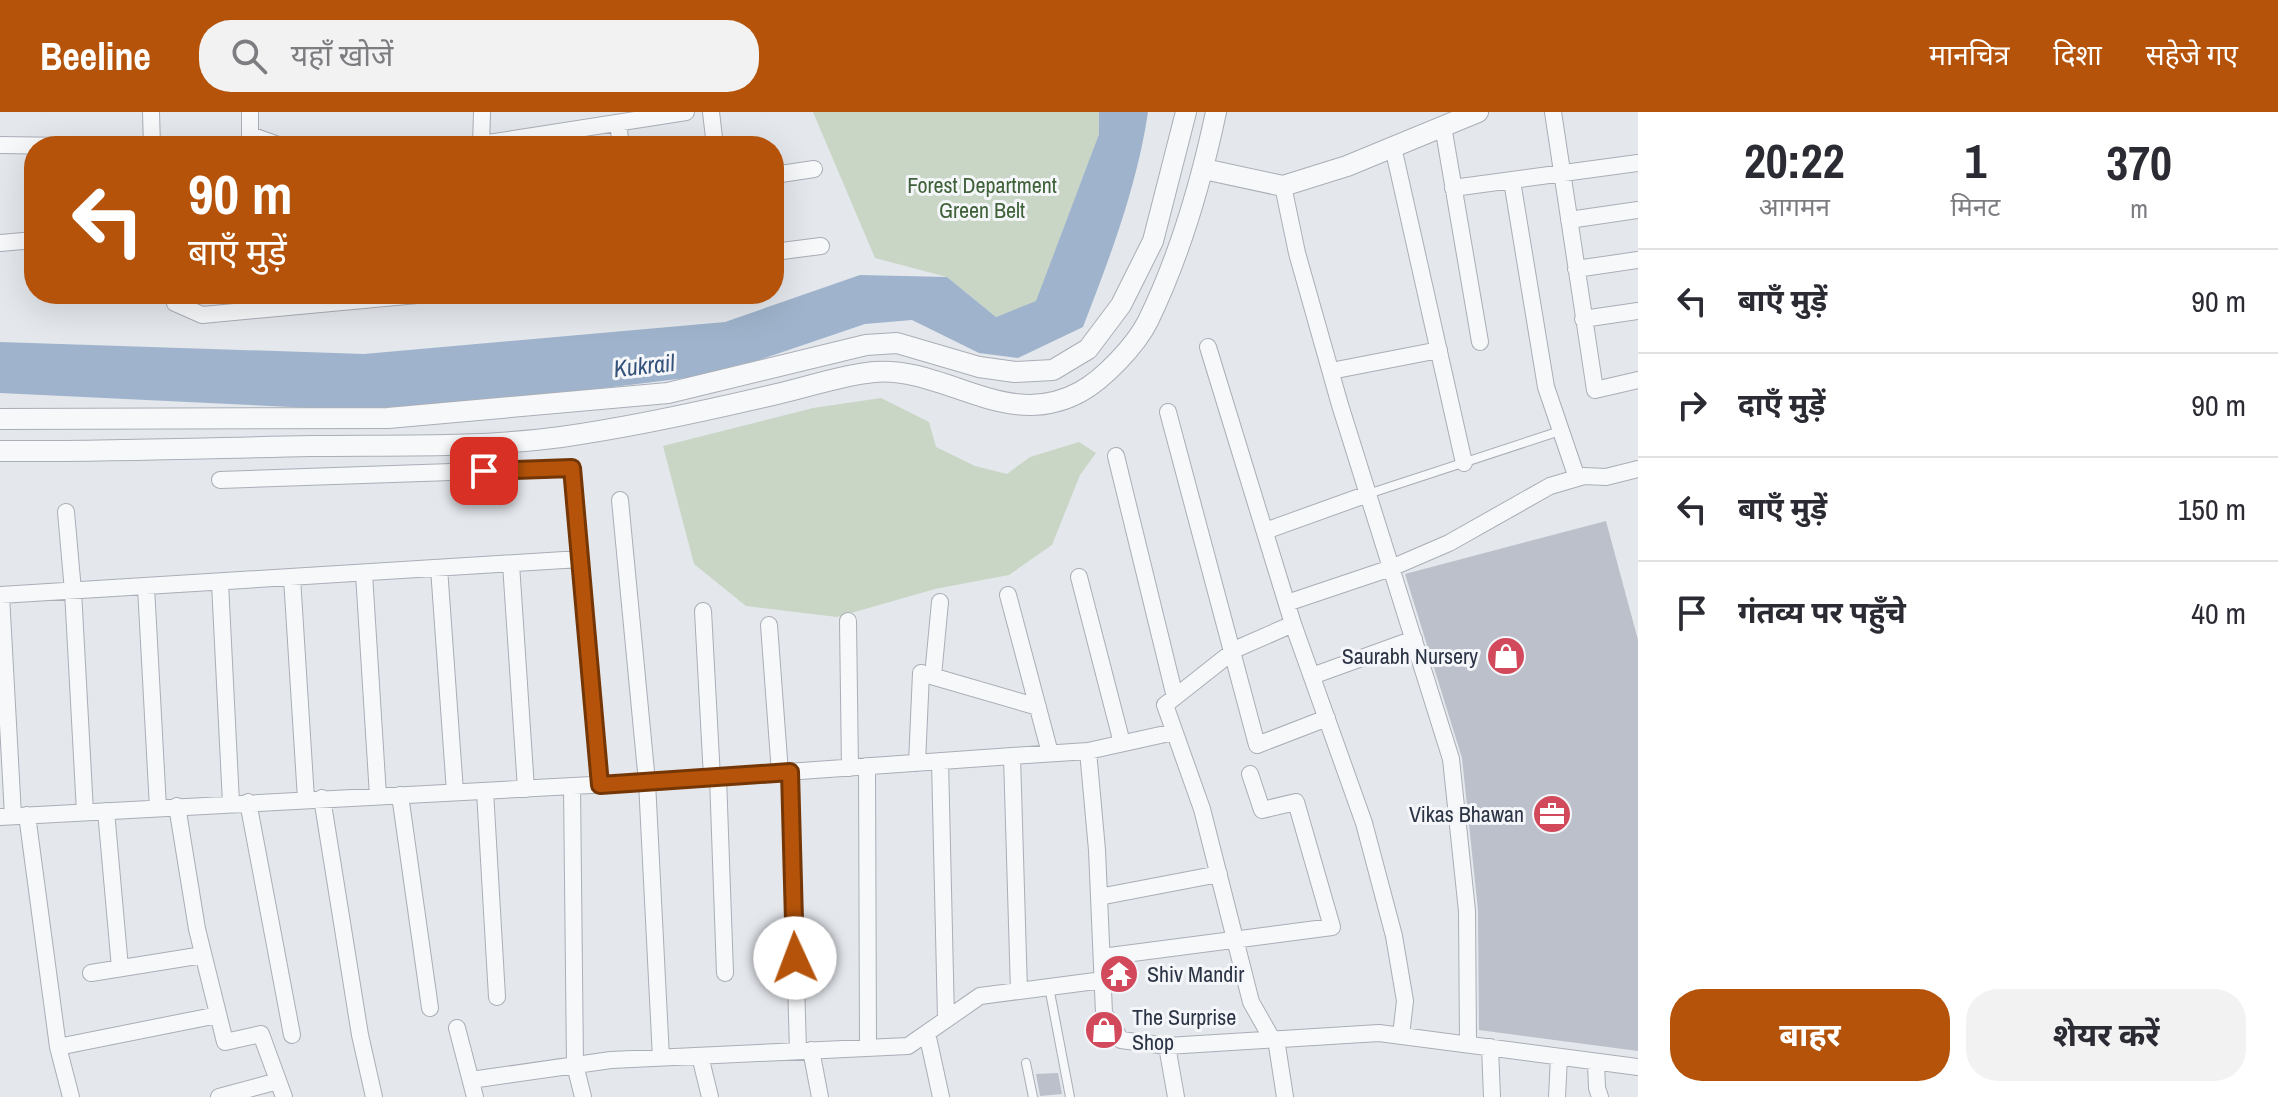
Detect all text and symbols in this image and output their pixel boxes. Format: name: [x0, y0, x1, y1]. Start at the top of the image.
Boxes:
search box: [199, 20, 759, 92]
text: Beeline: [40, 31, 151, 82]
icon: search: [227, 34, 271, 78]
text: यहाँ खोजें: [291, 35, 393, 75]
text: मानचित्र: [1929, 36, 2009, 74]
text: दिशा: [2053, 36, 2102, 74]
text: सहेजे गए: [2146, 36, 2238, 74]
text: 20:22: [1744, 128, 1845, 193]
text: 1: [1965, 128, 1986, 193]
text: 370: [2106, 130, 2172, 195]
text: 90 m: [188, 156, 293, 231]
icon: left: [56, 168, 160, 272]
park label: Forest Department Green Belt: [907, 170, 1057, 225]
text: आगमन: [1759, 189, 1830, 224]
text: मिनट: [1951, 189, 2000, 224]
text: m: [2130, 191, 2148, 226]
text: बाएँ मुड़ें: [188, 228, 287, 276]
icon: left: [1670, 279, 1714, 323]
text: बाएँ मुड़ें: [1738, 280, 1827, 320]
text: 90 m: [2191, 281, 2246, 321]
water label: Kukrail: [612, 346, 677, 384]
icon: right: [1670, 383, 1714, 427]
text: दाएँ मुड़ें: [1738, 384, 1825, 424]
text: 90 m: [2191, 385, 2246, 425]
pin: [450, 437, 518, 505]
icon: arrive: [462, 449, 506, 493]
icon: left: [1670, 487, 1714, 531]
text: बाएँ मुड़ें: [1738, 488, 1827, 528]
text: 150 m: [2178, 489, 2246, 529]
icon: arrive: [1670, 591, 1714, 635]
text: गंतव्य पर पहुँचे: [1738, 592, 1906, 632]
text: 40 m: [2191, 593, 2246, 633]
shop icon: Saurabh Nursery: [1485, 635, 1527, 677]
place label: Saurabh Nursery: [1342, 641, 1478, 671]
office icon: Vikas Bhawan: [1531, 793, 1573, 835]
place label: Vikas Bhawan: [1409, 799, 1524, 829]
position arrow: [753, 916, 837, 1000]
temple icon: Shiv Mandir: [1098, 953, 1140, 995]
place label: Shiv Mandir: [1147, 959, 1244, 989]
button: बाहर: [1670, 989, 1950, 1081]
button: शेयर करें: [1966, 989, 2246, 1081]
place label: The Surprise Shop: [1132, 1002, 1236, 1057]
shop icon: The Surprise Shop: [1083, 1009, 1125, 1051]

